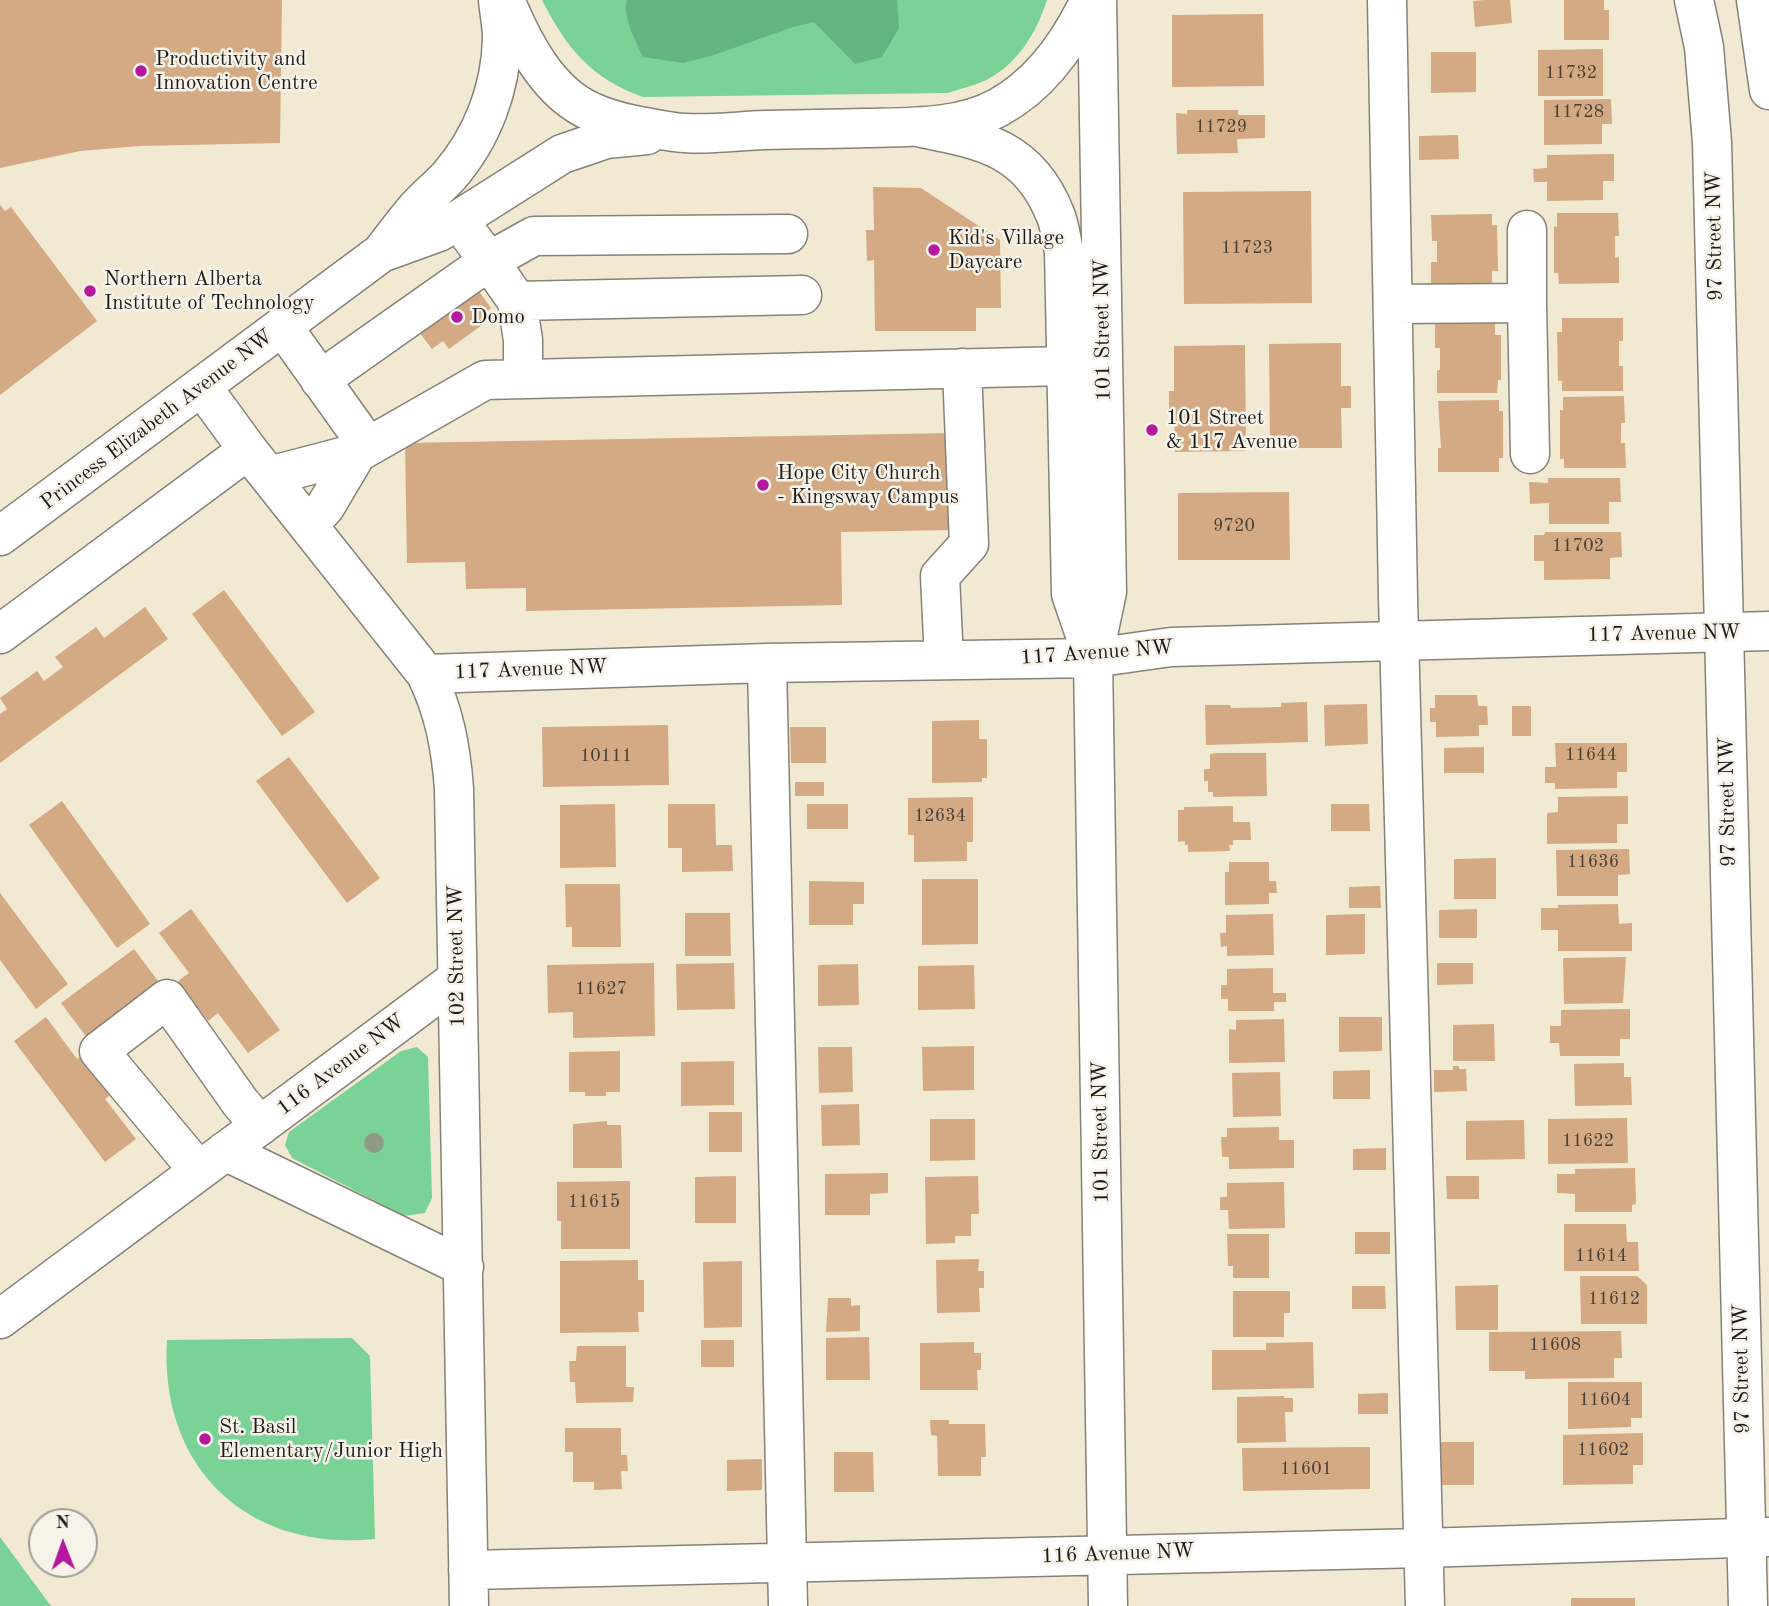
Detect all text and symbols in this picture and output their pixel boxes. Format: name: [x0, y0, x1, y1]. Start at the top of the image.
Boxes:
place label: Productivity and Innovation Centre: [155, 46, 318, 96]
house number: 11732: [1545, 62, 1597, 84]
marker: Productivity and Innovation Centre: [133, 63, 149, 79]
house number: 11728: [1552, 101, 1604, 123]
house number: 11729: [1195, 116, 1247, 138]
street label: 97 Street NW: [1701, 171, 1729, 301]
place label: Kid's Village Daycare: [948, 225, 1064, 275]
house number: 11723: [1221, 237, 1273, 259]
marker: Kid's Village Daycare: [926, 242, 942, 258]
street label: 101 Street NW: [1089, 259, 1117, 401]
place label: Northern Alberta Institute of Technology: [104, 266, 315, 316]
marker: Northern Alberta Institute of Technology: [82, 283, 98, 299]
place label: Domo: [471, 304, 525, 330]
marker: Domo: [449, 309, 465, 325]
street label: Princess Elizabeth Avenue NW: [36, 324, 278, 516]
place label: 101 Street & 117 Avenue: [1166, 405, 1298, 455]
marker: 101 Street & 117 Avenue: [1144, 422, 1160, 438]
place label: Hope City Church - Kingsway Campus: [777, 460, 959, 510]
marker: Hope City Church - Kingsway Campus: [755, 477, 771, 493]
house number: 9720: [1213, 515, 1255, 537]
house number: 11702: [1552, 535, 1604, 557]
street label: 117 Avenue NW: [1587, 620, 1741, 648]
street label: 117 Avenue NW: [1020, 635, 1174, 671]
street label: 117 Avenue NW: [454, 655, 608, 685]
street label: 97 Street NW: [1714, 737, 1742, 867]
house number: 11644: [1565, 744, 1617, 766]
house number: 10111: [580, 745, 632, 767]
house number: 12634: [914, 805, 966, 827]
house number: 11636: [1567, 851, 1619, 873]
street label: 102 Street NW: [443, 885, 471, 1027]
house number: 11627: [575, 978, 627, 1000]
street label: 116 Avenue NW: [272, 1009, 410, 1121]
street label: 101 Street NW: [1087, 1061, 1115, 1203]
house number: 11622: [1562, 1130, 1614, 1152]
house number: 11615: [568, 1191, 620, 1213]
house number: 11614: [1575, 1245, 1627, 1267]
house number: 11612: [1588, 1288, 1640, 1310]
street label: 97 Street NW: [1728, 1304, 1756, 1434]
house number: 11608: [1529, 1334, 1581, 1356]
house number: 11604: [1579, 1389, 1631, 1411]
place label: St. Basil Elementary/Junior High: [219, 1414, 443, 1464]
marker: St. Basil Elementary/Junior High: [197, 1431, 213, 1447]
house number: 11602: [1577, 1439, 1629, 1461]
house number: 11601: [1280, 1458, 1332, 1480]
north arrow: [28, 1508, 98, 1578]
text: N: [55, 1514, 70, 1533]
street label: 116 Avenue NW: [1041, 1539, 1195, 1569]

